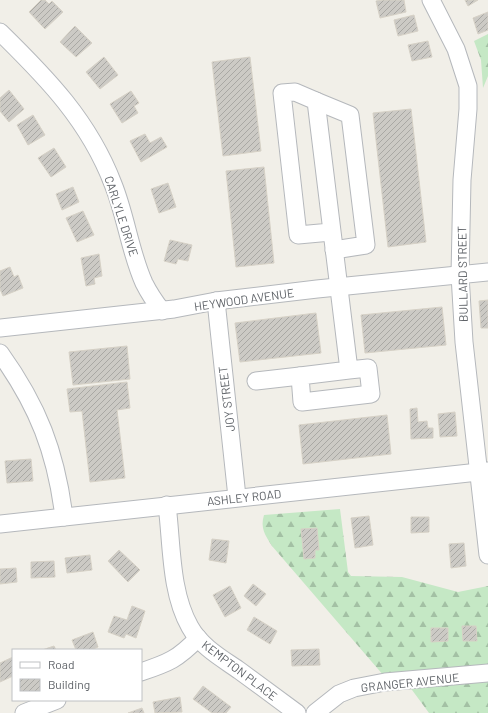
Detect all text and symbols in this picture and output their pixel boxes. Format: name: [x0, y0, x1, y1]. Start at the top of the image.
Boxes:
street label: CARLYLE DRIVE: [102, 174, 142, 258]
street label: BULLARD STREET: [454, 226, 470, 322]
street label: HEYWOOD AVENUE: [193, 285, 295, 313]
street label: JOY STREET: [215, 365, 237, 432]
street label: ASHLEY ROAD: [206, 486, 282, 508]
street label: KEMPTON PLACE: [200, 637, 280, 703]
legend: [12, 649, 142, 701]
text: Road: [48, 657, 75, 671]
street label: GRANGER AVENUE: [360, 670, 460, 694]
text: Building: [48, 677, 90, 691]

